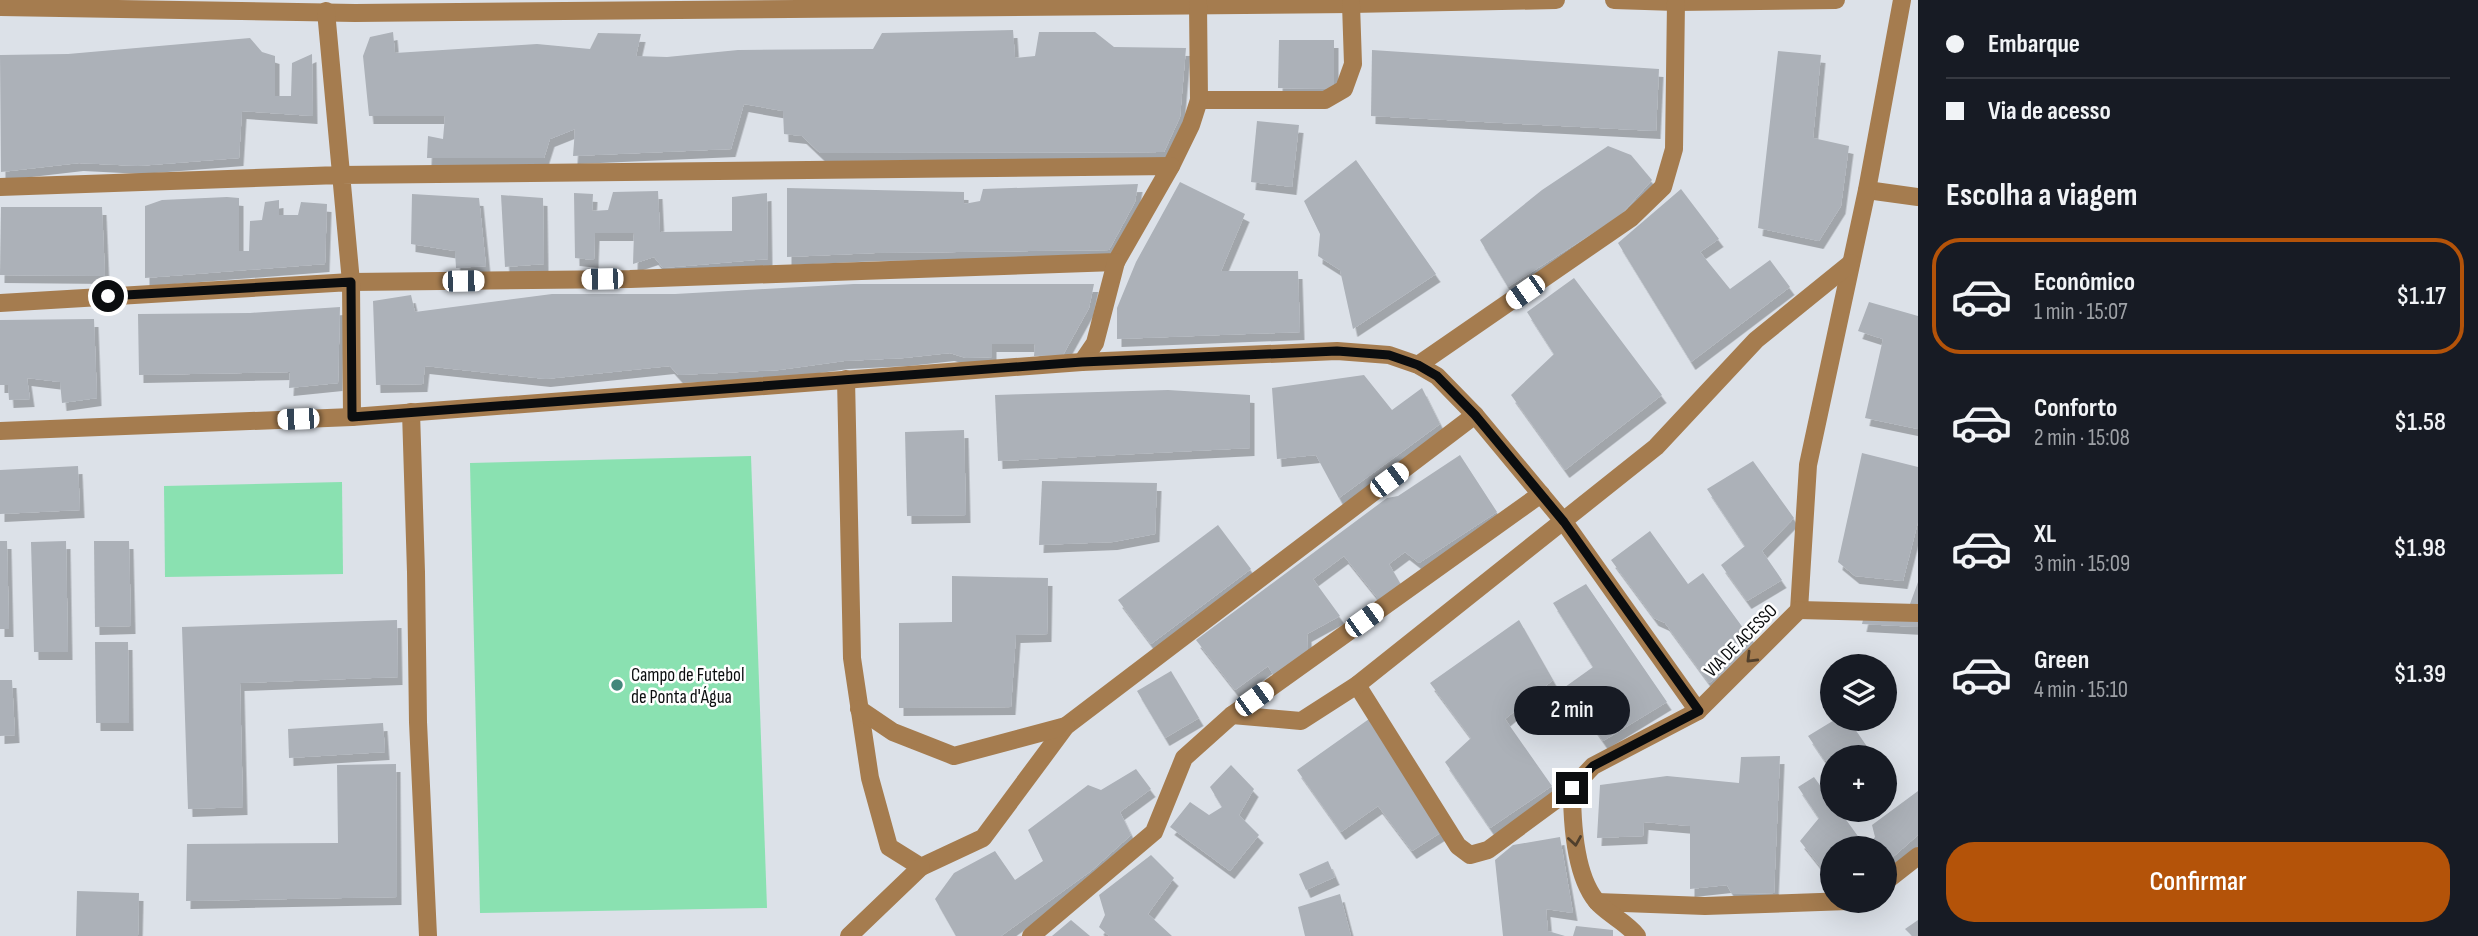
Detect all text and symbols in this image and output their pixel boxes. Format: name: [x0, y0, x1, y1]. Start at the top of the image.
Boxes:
text: Embarque: [1988, 29, 2080, 60]
text: Via de acesso: [1988, 96, 2111, 127]
text: Escolha a viagem: [1946, 176, 2138, 215]
icon: car: [1950, 265, 2013, 328]
text: Econômico: [2034, 267, 2135, 298]
car: [581, 268, 624, 290]
car: [442, 270, 485, 292]
car: [1502, 271, 1549, 313]
route start: [92, 280, 124, 312]
text: $1.17: [2396, 281, 2446, 312]
text: 1 min · 15:07: [2034, 298, 2128, 326]
icon: car: [1950, 391, 2013, 454]
text: Conforto: [2034, 393, 2117, 424]
text: $1.58: [2394, 407, 2446, 438]
car: [277, 408, 320, 430]
text: 2 min · 15:08: [2034, 424, 2130, 452]
car: [1366, 459, 1413, 501]
icon: car: [1950, 517, 2013, 580]
text: XL: [2034, 519, 2056, 550]
text: $1.98: [2393, 533, 2446, 564]
text: 3 min · 15:09: [2034, 550, 2130, 578]
car: [1341, 599, 1388, 641]
street label: VIA DE ACESSO: [1700, 600, 1782, 682]
icon: car: [1950, 643, 2013, 706]
text: Green: [2034, 645, 2089, 676]
one-way arrow: [1746, 650, 1759, 663]
map controls: [1820, 654, 1897, 913]
button: layers: [1820, 654, 1897, 731]
text: $1.39: [2394, 659, 2446, 690]
place label: Campo de Futebol de Ponta d'Água: [631, 664, 744, 709]
text: 4 min · 15:10: [2034, 676, 2128, 704]
marker: Campo de Futebol de Ponta d'Água: [609, 677, 625, 693]
car: [1231, 678, 1278, 720]
callout: 2 min: [1514, 686, 1630, 736]
text: 2 min: [1550, 696, 1594, 724]
button: +: [1820, 745, 1897, 822]
route end: [1556, 772, 1588, 804]
one-way arrow: [1567, 835, 1582, 846]
button: −: [1820, 836, 1897, 913]
button: Confirmar: [1946, 842, 2450, 922]

